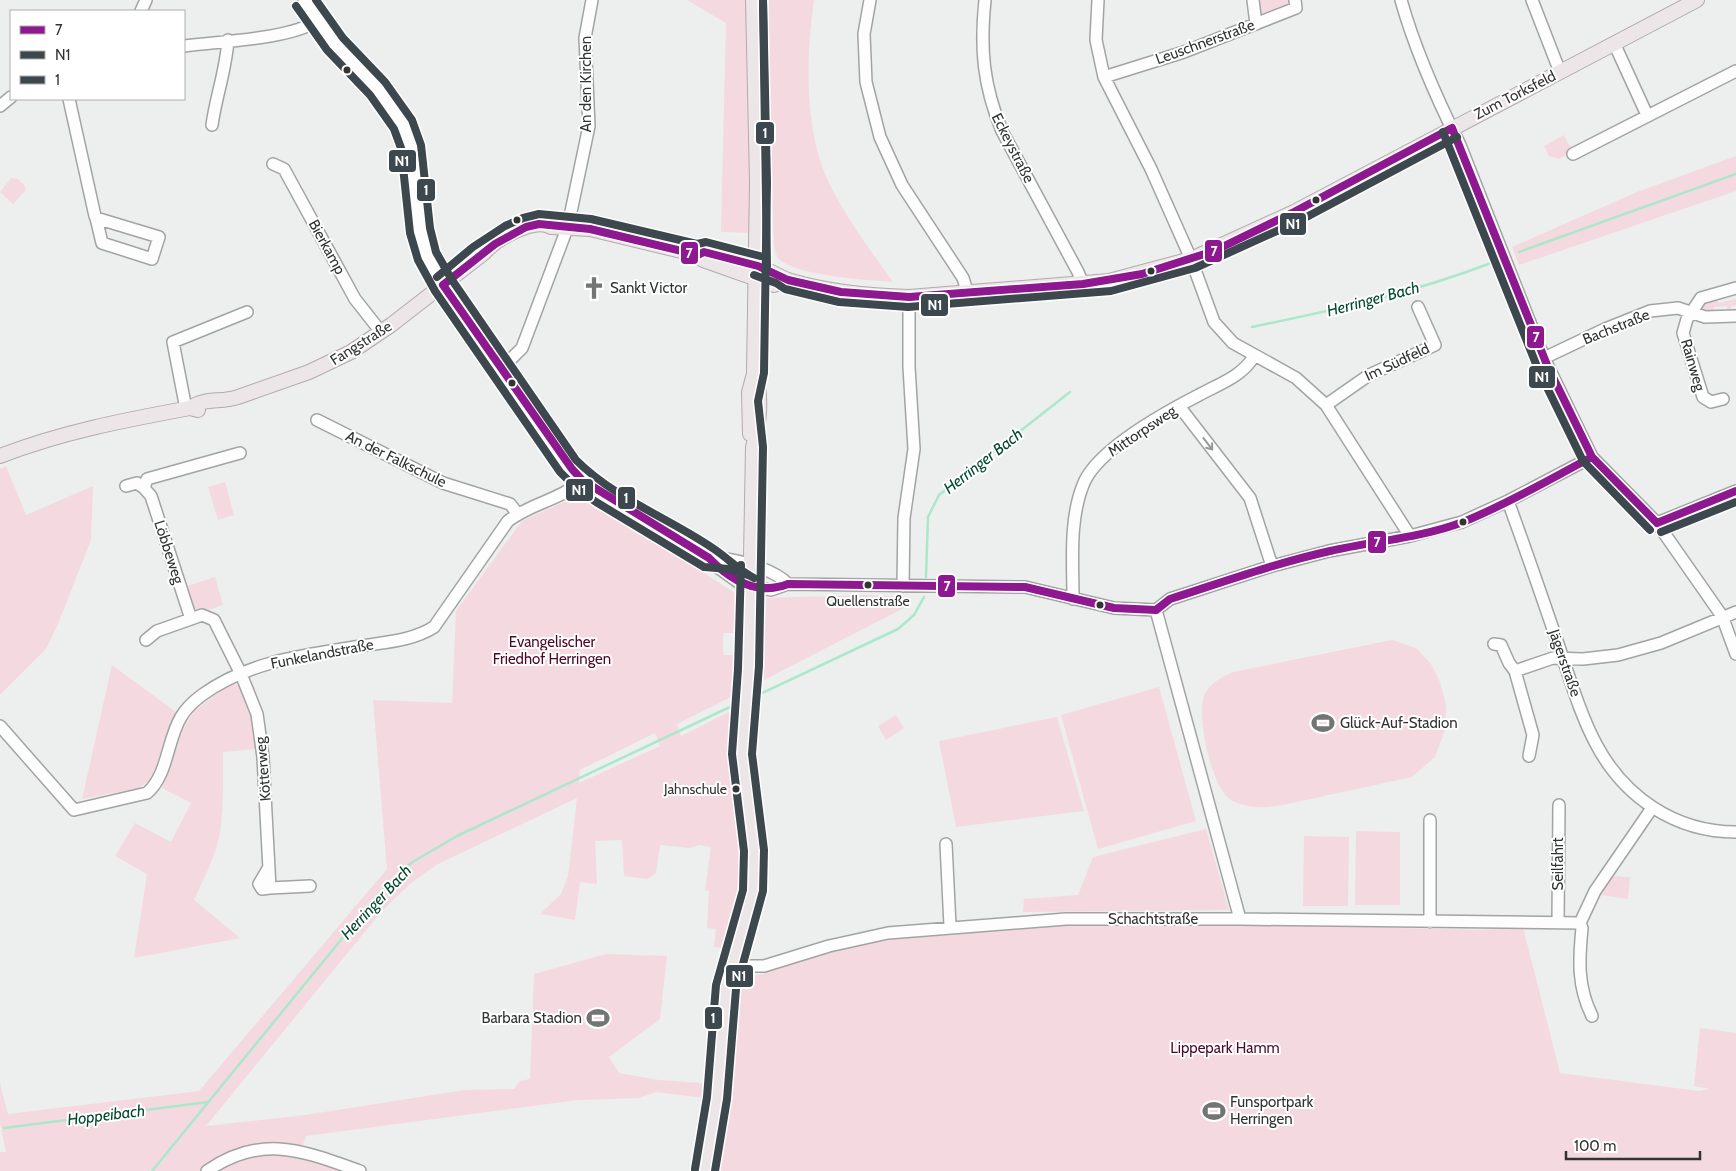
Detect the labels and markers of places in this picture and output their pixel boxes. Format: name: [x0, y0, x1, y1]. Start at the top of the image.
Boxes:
unlabelled marker: [342, 65, 352, 75]
unlabelled marker: [1311, 195, 1321, 205]
unlabelled marker: [512, 215, 522, 225]
unlabelled marker: [1146, 266, 1156, 276]
church icon: Sankt Victor: [581, 275, 607, 301]
place label: Sankt Victor: [610, 279, 688, 297]
unlabelled marker: [507, 378, 517, 388]
unlabelled marker: [1458, 517, 1468, 527]
marker: Quellenstraße: [863, 580, 873, 590]
place label: Quellenstraße: [826, 592, 910, 610]
unlabelled marker: [1095, 600, 1105, 610]
sports icon: Glück-Auf-Stadion: [1310, 710, 1336, 736]
place label: Glück-Auf-Stadion: [1340, 714, 1458, 732]
place label: Jahnschule: [663, 780, 727, 798]
marker: Jahnschule: [731, 784, 741, 794]
sports icon: Barbara Stadion: [585, 1005, 611, 1031]
place label: Barbara Stadion: [481, 1009, 582, 1027]
place label: Funsportpark Herringen: [1230, 1093, 1313, 1128]
sports icon: Funsportpark Herringen: [1201, 1098, 1227, 1124]

